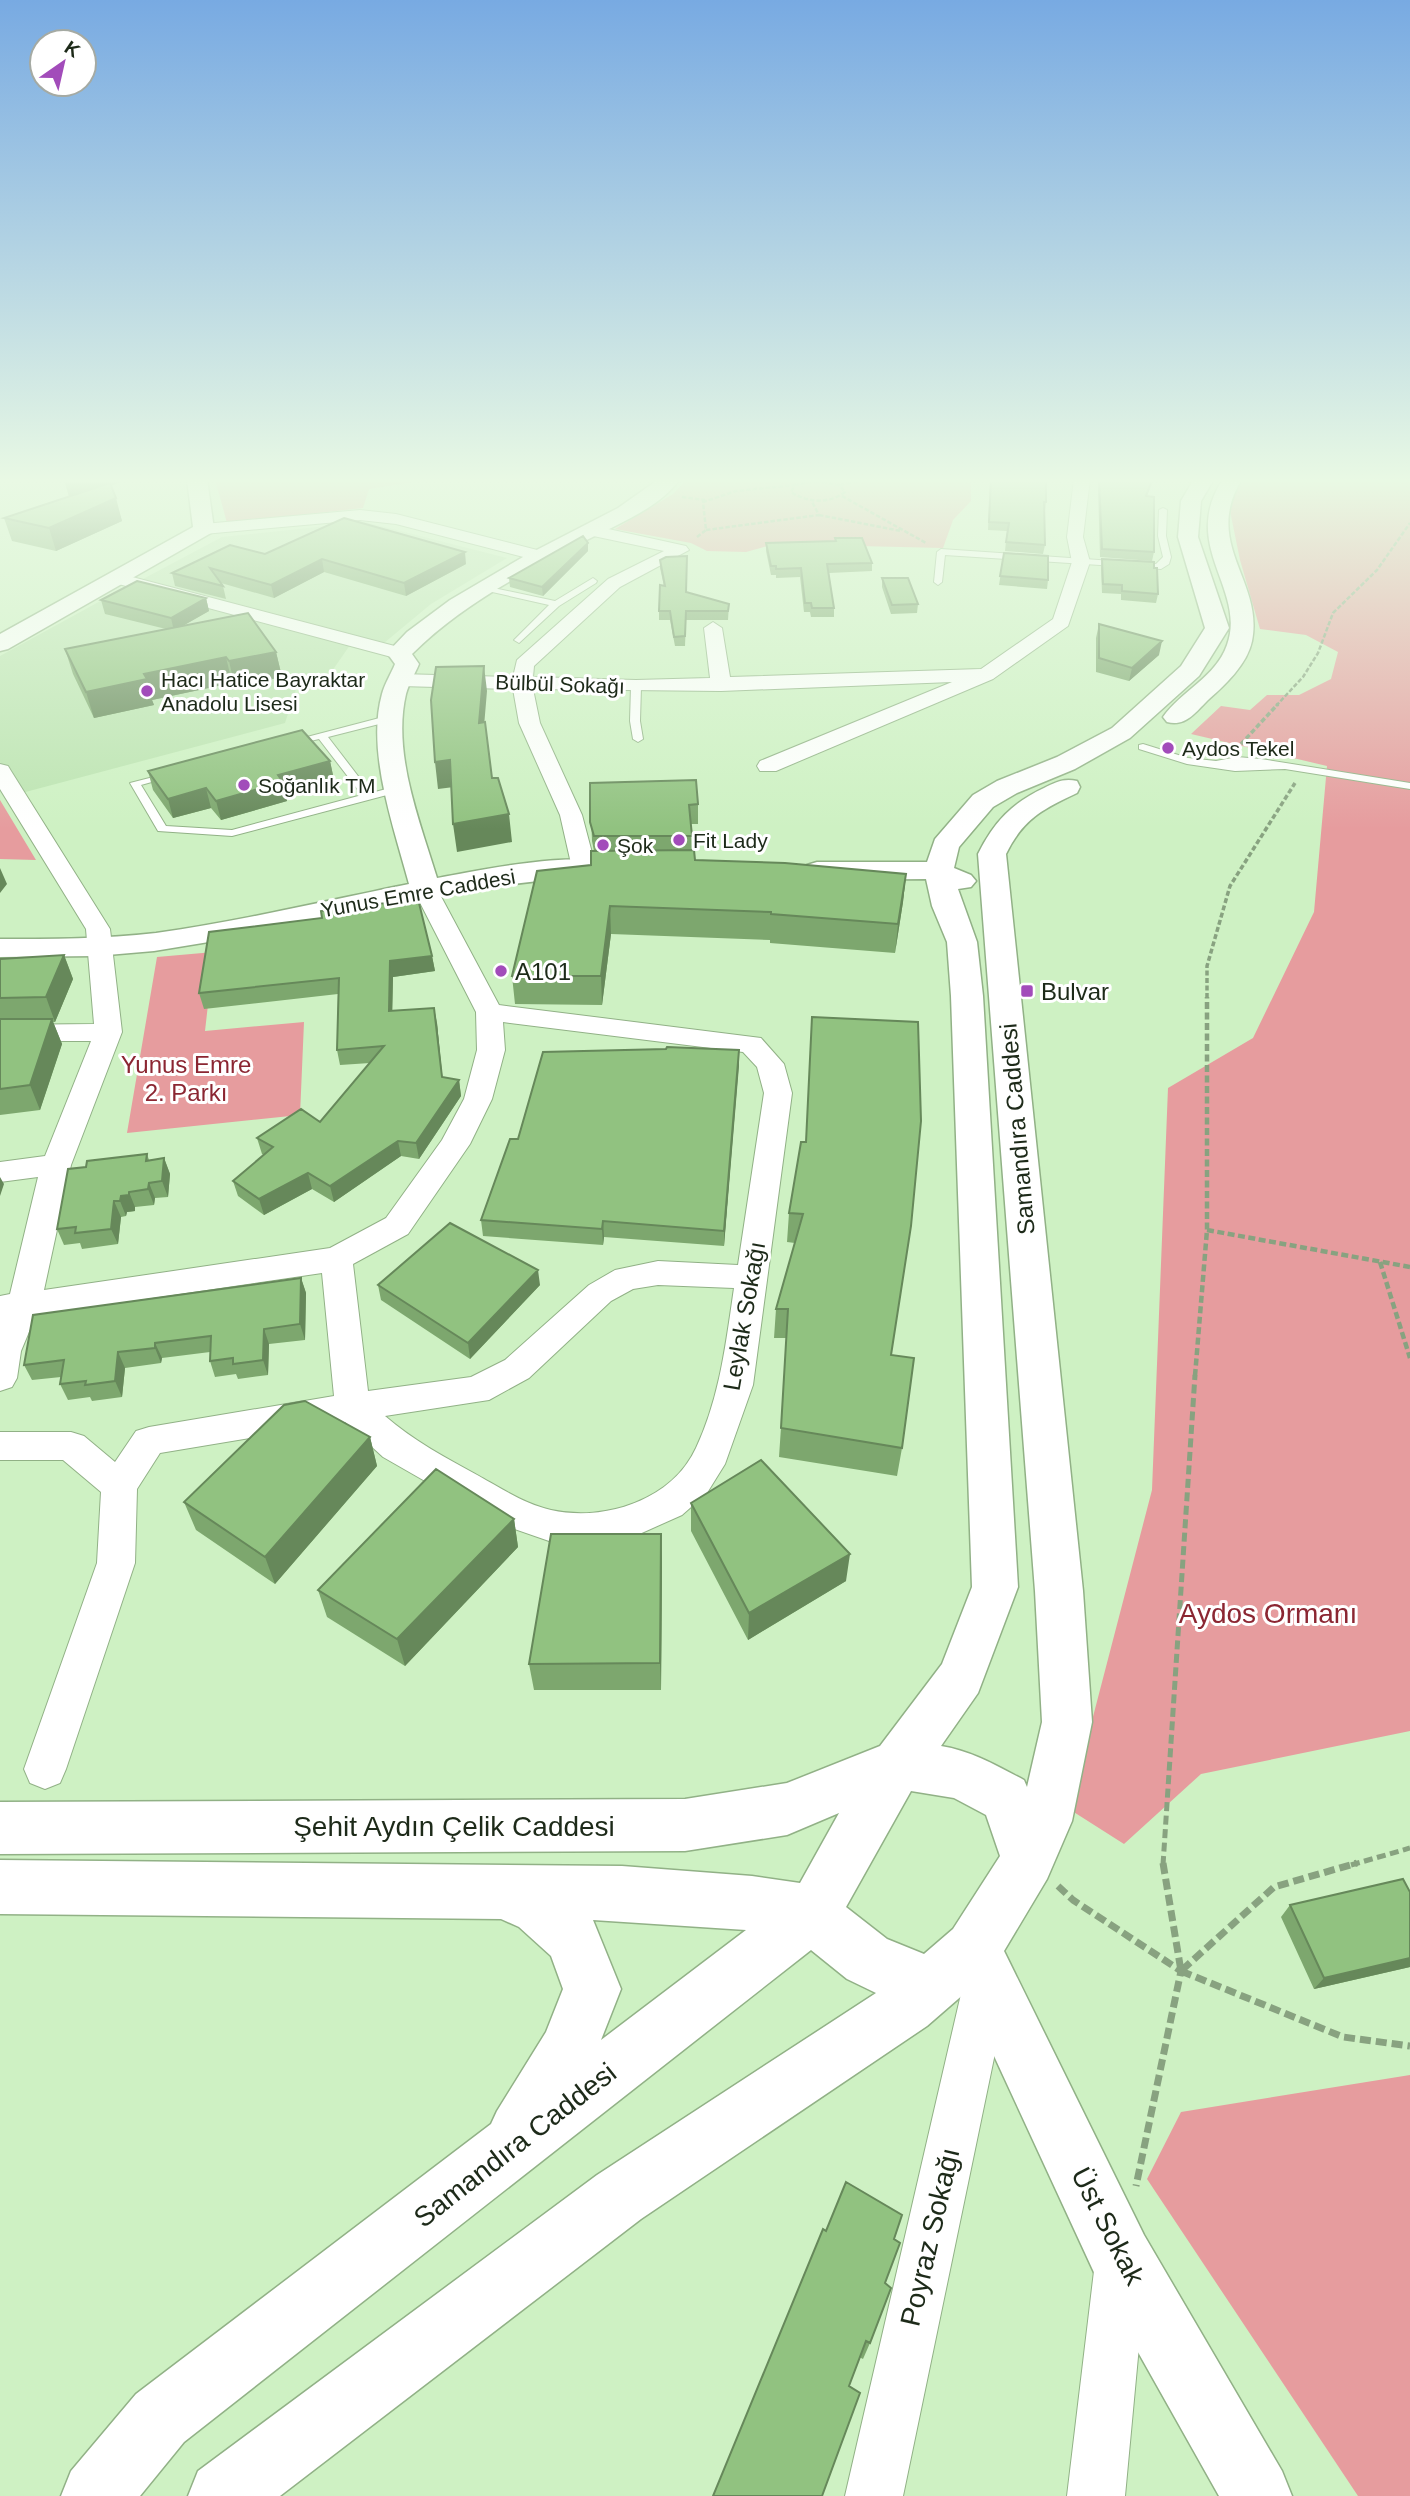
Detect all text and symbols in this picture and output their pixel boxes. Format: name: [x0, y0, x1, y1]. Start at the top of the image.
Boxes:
north arrow: [28, 28, 98, 98]
text: K: [61, 37, 84, 62]
place label: Hacı Hatice Bayraktar Anadolu Lisesi: [161, 668, 365, 715]
street label: Bülbül Sokağı: [495, 670, 625, 698]
marker: Hacı Hatice Bayraktar Anadolu Lisesi: [139, 683, 155, 699]
place label: Aydos Tekel: [1182, 737, 1294, 760]
marker: Aydos Tekel: [1160, 740, 1176, 756]
place label: Soğanlık TM: [258, 774, 376, 797]
marker: Soğanlık TM: [236, 777, 252, 793]
place label: Fit Lady: [693, 829, 768, 852]
marker: Fit Lady: [671, 832, 687, 848]
place label: Şok: [617, 834, 654, 857]
marker: Şok: [595, 837, 611, 853]
street label: Yunus Emre Caddesi: [319, 865, 517, 921]
place label: A101: [515, 958, 571, 985]
marker: A101: [493, 963, 509, 979]
place label: Bulvar: [1041, 978, 1109, 1005]
marker: Bulvar: [1019, 983, 1035, 999]
street label: Samandıra Caddesi: [994, 1022, 1040, 1236]
park label: Yunus Emre 2. Parkı: [121, 1051, 251, 1106]
street label: Leylak Sokağı: [718, 1239, 770, 1393]
park label: Aydos Ormanı: [1179, 1598, 1357, 1629]
street label: Şehit Aydın Çelik Caddesi: [293, 1811, 615, 1842]
street label: Samandıra Caddesi: [408, 2057, 622, 2233]
street label: Poyraz Sokağı: [894, 2145, 966, 2329]
street label: Üst Sokak: [1065, 2162, 1151, 2291]

